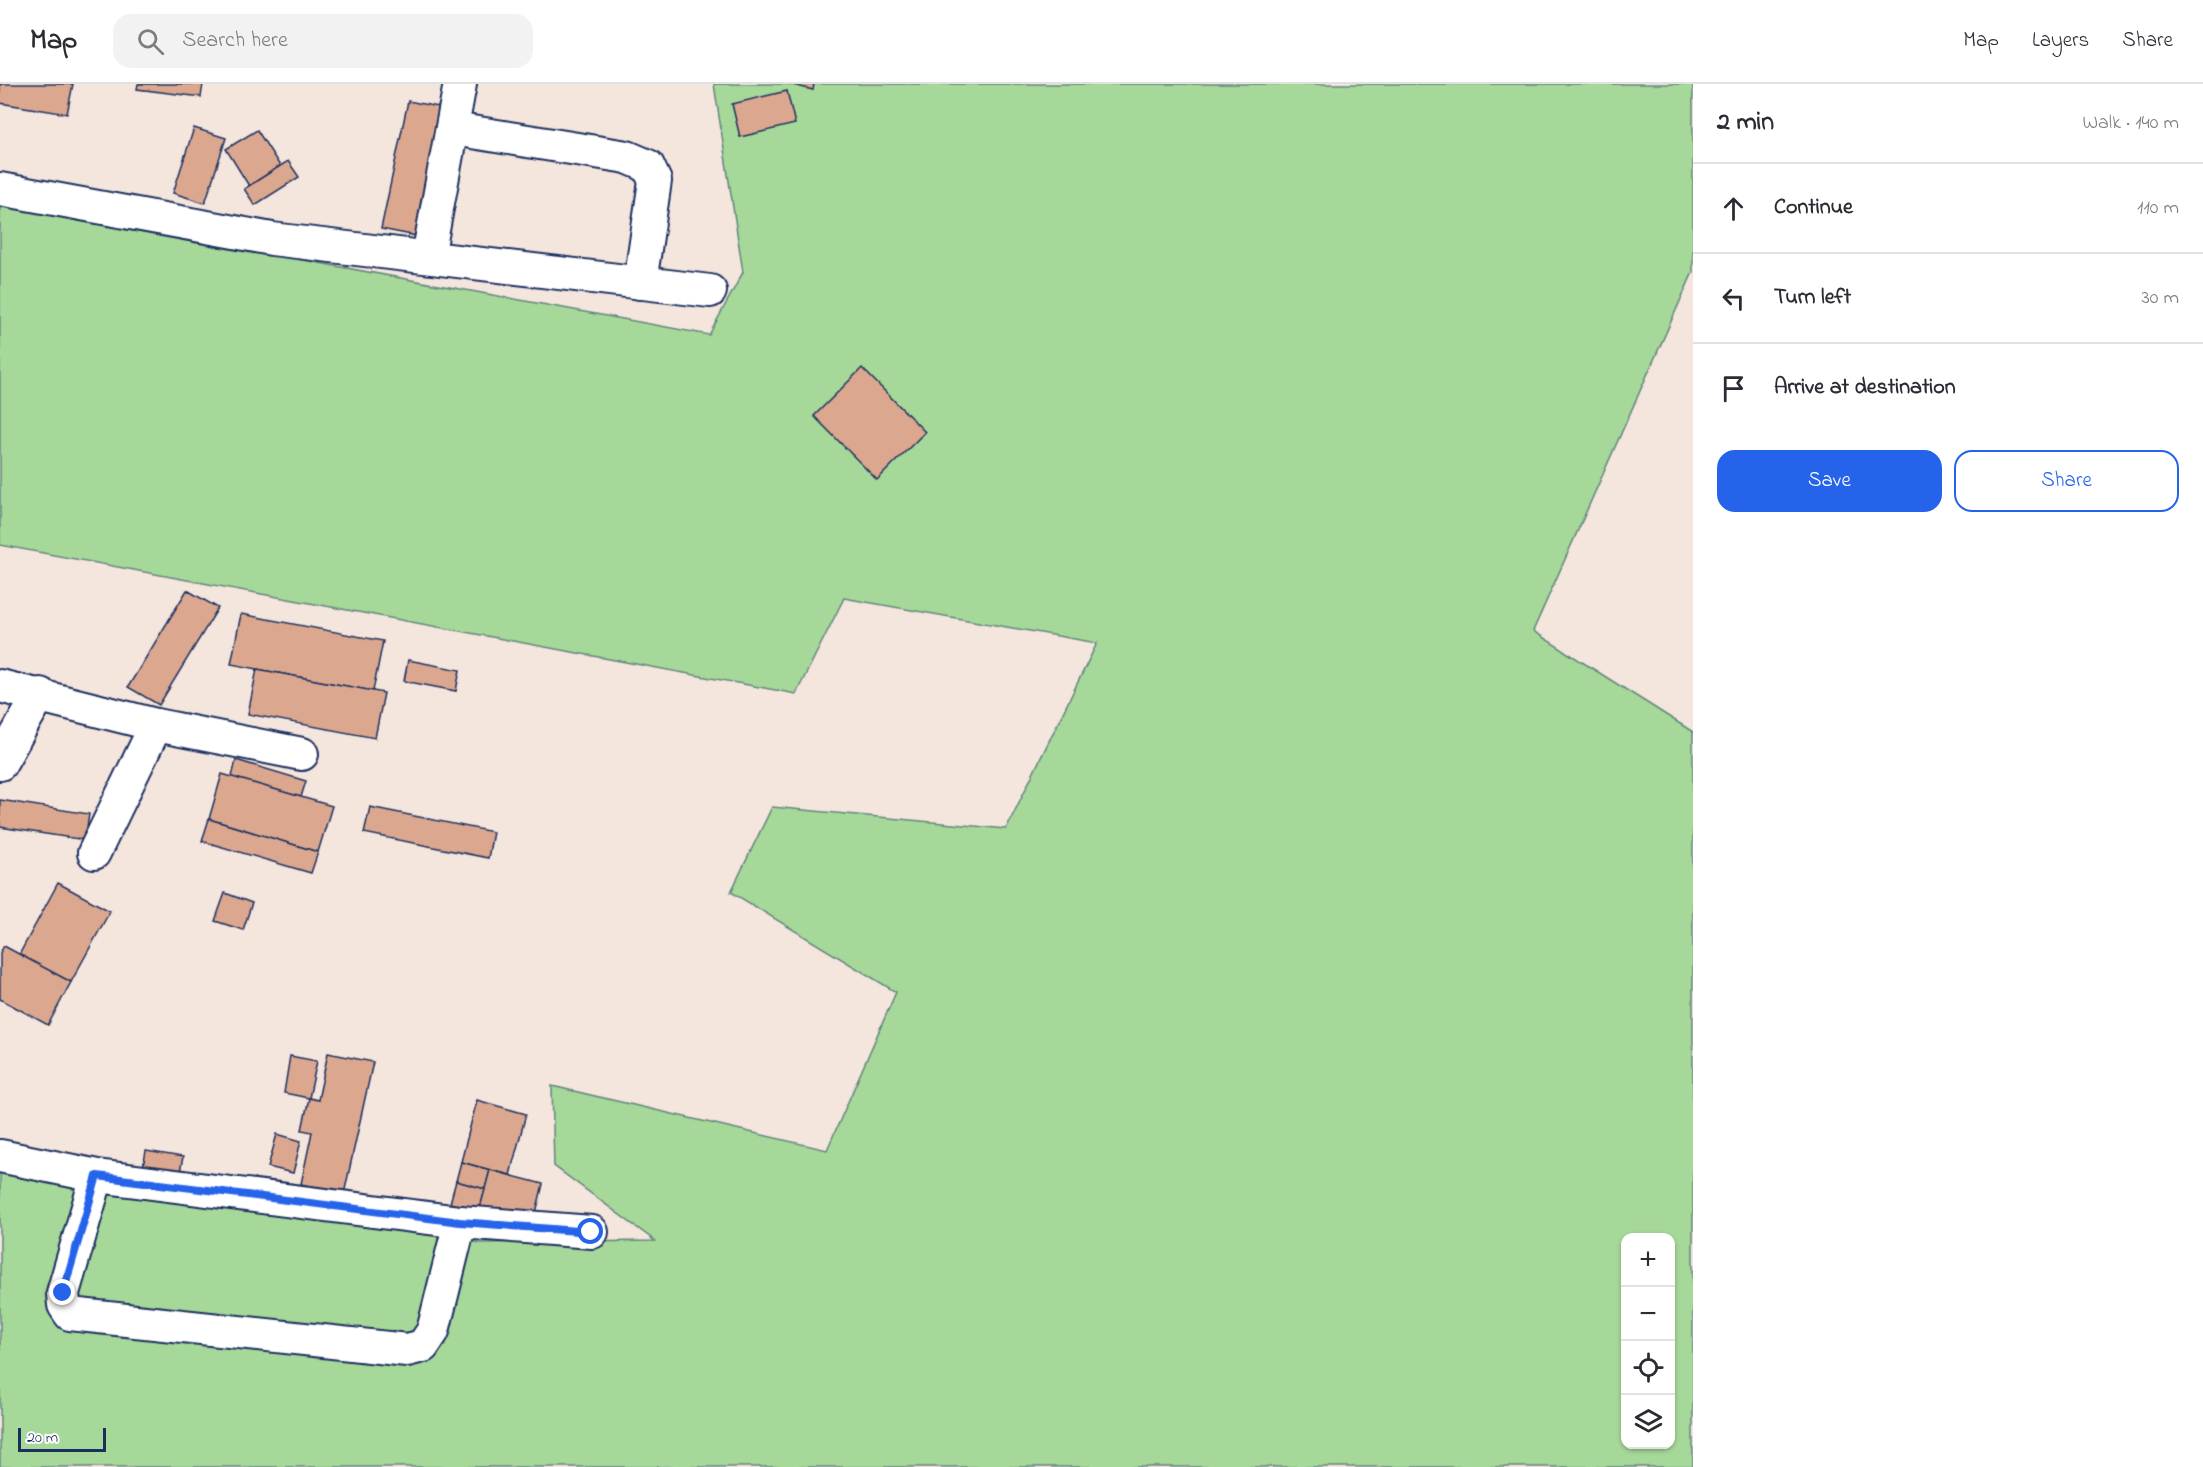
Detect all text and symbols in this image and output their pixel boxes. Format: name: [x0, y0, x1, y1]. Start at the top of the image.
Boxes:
search box: [113, 14, 533, 68]
text: Map: [30, 21, 77, 62]
icon: search: [134, 25, 167, 58]
text: Search here: [182, 25, 288, 57]
text: Map: [1963, 26, 1999, 56]
text: Layers: [2032, 26, 2089, 56]
text: Share: [2122, 26, 2173, 56]
text: 2 min: [1717, 104, 1774, 142]
text: Walk · 140 m: [2083, 109, 2179, 138]
icon: ahead: [1717, 192, 1750, 225]
text: Continue: [1774, 192, 1853, 224]
text: 110 m: [2137, 194, 2179, 223]
icon: left: [1717, 282, 1750, 315]
text: Turn left: [1774, 282, 1851, 314]
text: 30 m: [2142, 284, 2179, 313]
icon: arrive: [1717, 372, 1750, 405]
text: Arrive at destination: [1774, 372, 1956, 404]
button: Save: [1717, 450, 1942, 512]
button: Share: [1954, 450, 2179, 512]
route start: [577, 1218, 603, 1244]
map controls: [1621, 1233, 1675, 1449]
button: +: [1621, 1233, 1675, 1287]
route end: [49, 1279, 75, 1305]
button: −: [1621, 1287, 1675, 1341]
button: locate: [1621, 1341, 1675, 1395]
button: layers: [1621, 1395, 1675, 1449]
scale bar: [18, 1425, 106, 1452]
text: 20 m: [27, 1426, 58, 1450]

